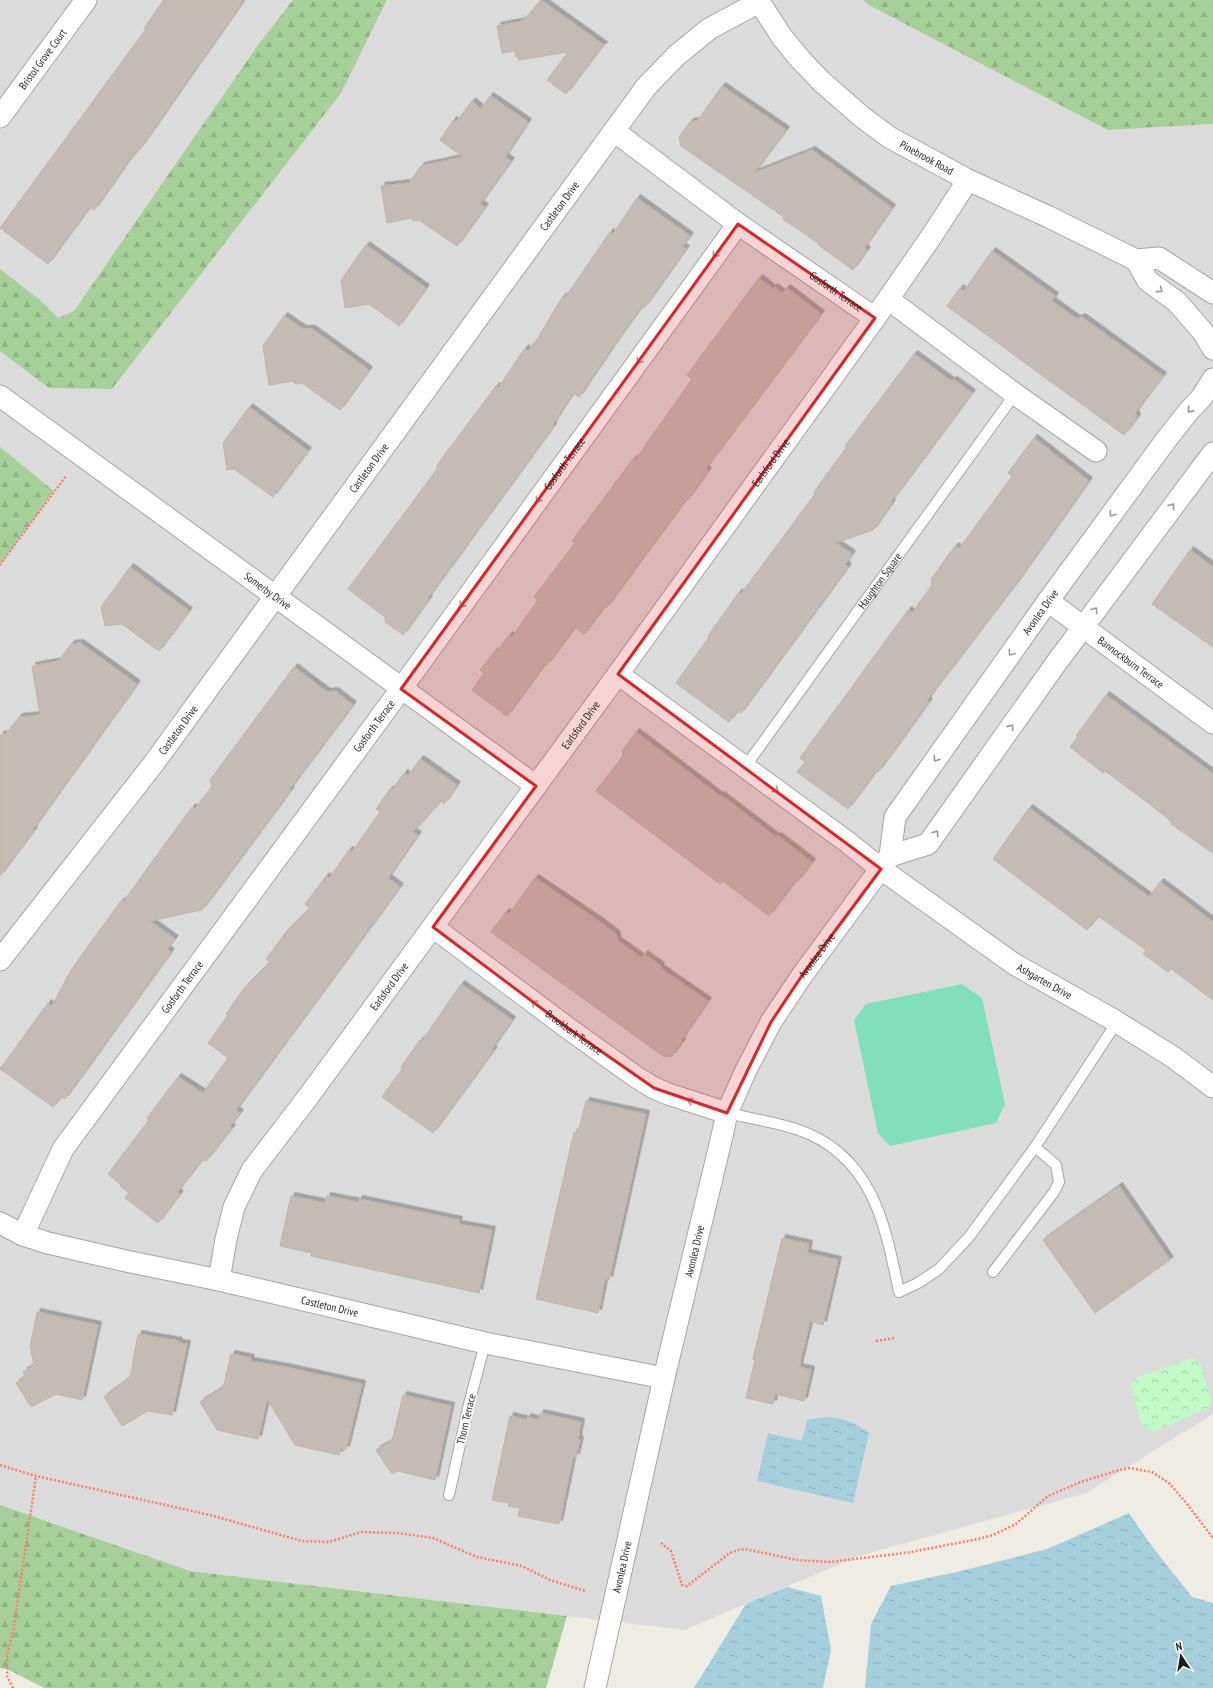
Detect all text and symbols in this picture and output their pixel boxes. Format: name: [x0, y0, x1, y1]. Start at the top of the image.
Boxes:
street label: Bristol Grove Court: [16, 26, 70, 92]
street label: Pinebrook Road: [897, 137, 956, 178]
street label: Castleton Drive: [537, 178, 582, 234]
one-way arrow: [713, 251, 720, 258]
street label: Gosforth Terrace: [807, 268, 866, 315]
one-way arrow: [1156, 285, 1163, 292]
one-way arrow: [637, 356, 644, 363]
one-way arrow: [1188, 405, 1195, 413]
street label: Gosforth Terrace: [541, 434, 588, 493]
street label: Earlsford Drive: [749, 435, 793, 489]
street label: Castleton Drive: [346, 440, 392, 496]
one-way arrow: [536, 495, 543, 502]
one-way arrow: [1168, 503, 1175, 510]
one-way arrow: [1109, 510, 1117, 517]
street label: Haughton Square: [855, 550, 905, 611]
street label: Somerby Drive: [241, 569, 294, 613]
street label: Avonlea Drive: [1019, 586, 1062, 637]
one-way arrow: [459, 601, 466, 608]
one-way arrow: [1091, 608, 1098, 615]
street label: Bannockburn Terrace: [1095, 633, 1167, 692]
one-way arrow: [1008, 649, 1016, 656]
street label: Gosforth Terrace: [350, 697, 398, 755]
street label: Earlsford Drive: [558, 698, 603, 752]
street label: Castleton Drive: [155, 702, 201, 757]
one-way arrow: [1006, 724, 1014, 731]
one-way arrow: [933, 755, 941, 762]
one-way arrow: [772, 785, 779, 792]
one-way arrow: [931, 830, 939, 837]
street label: Avonlea Drive: [795, 930, 838, 980]
street label: Gosforth Terrace: [158, 958, 206, 1016]
street label: Earlsford Drive: [367, 959, 412, 1013]
street label: Ashgarten Drive: [1015, 960, 1075, 1002]
one-way arrow: [531, 1001, 538, 1008]
street label: Brookbark Terrace: [543, 1007, 606, 1058]
one-way arrow: [687, 1097, 694, 1106]
street label: Avonlea Drive: [681, 1224, 707, 1278]
street label: Castleton Drive: [300, 1293, 360, 1320]
street label: Thorn Terrace: [453, 1392, 479, 1446]
street label: Avonlea Drive: [609, 1539, 635, 1594]
north arrow: [1161, 1636, 1201, 1676]
text: N: [1175, 1639, 1183, 1654]

